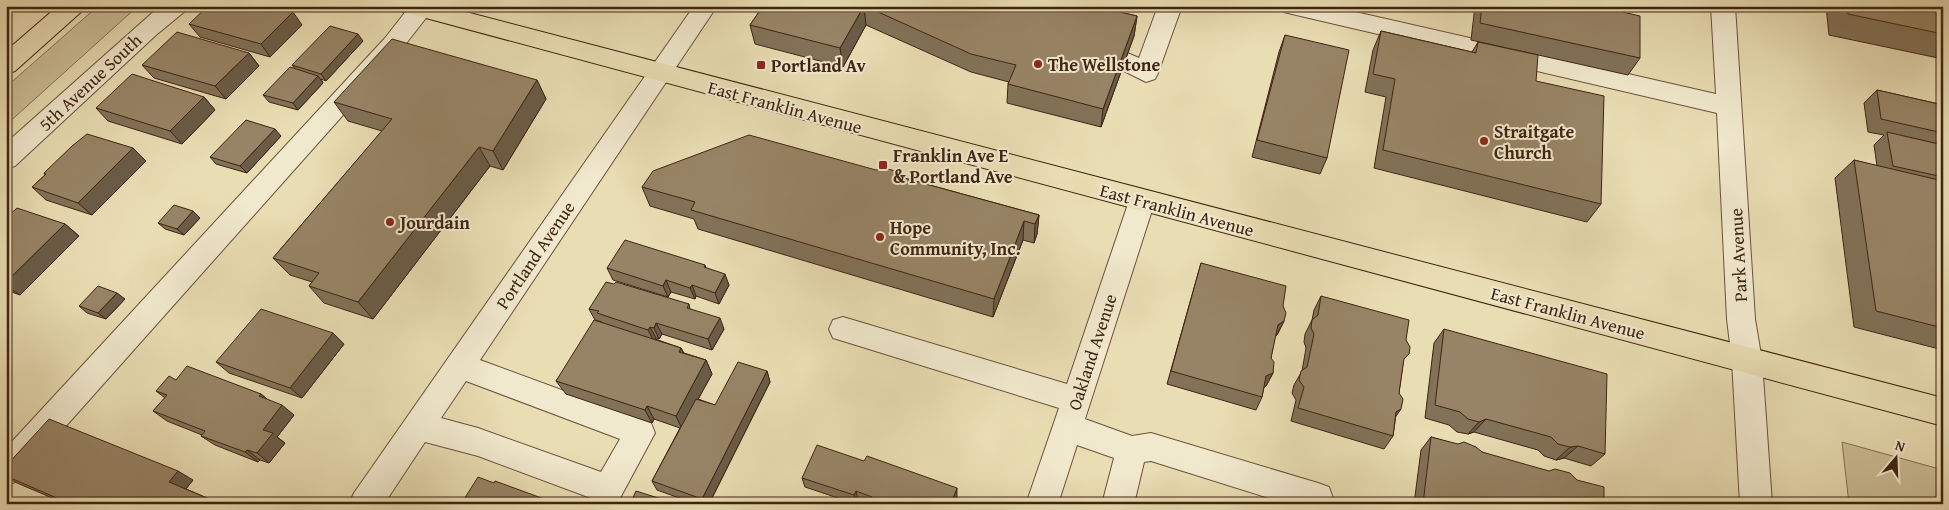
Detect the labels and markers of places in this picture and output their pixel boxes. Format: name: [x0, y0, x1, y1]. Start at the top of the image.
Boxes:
place label: The Wellstone: [1048, 51, 1160, 78]
place label: Portland Av: [771, 52, 866, 79]
marker: The Wellstone: [1032, 58, 1044, 70]
marker: Portland Av: [755, 59, 767, 71]
place label: Straitgate Church: [1494, 118, 1574, 166]
marker: Straitgate Church: [1478, 135, 1490, 147]
place label: Franklin Ave E & Portland Ave: [893, 142, 1013, 190]
marker: Franklin Ave E & Portland Ave: [877, 159, 889, 171]
place label: Jourdain: [397, 209, 470, 236]
place label: Hope Community, Inc.: [890, 214, 1021, 262]
marker: Jourdain: [384, 216, 396, 228]
marker: Hope Community, Inc.: [874, 231, 886, 243]

